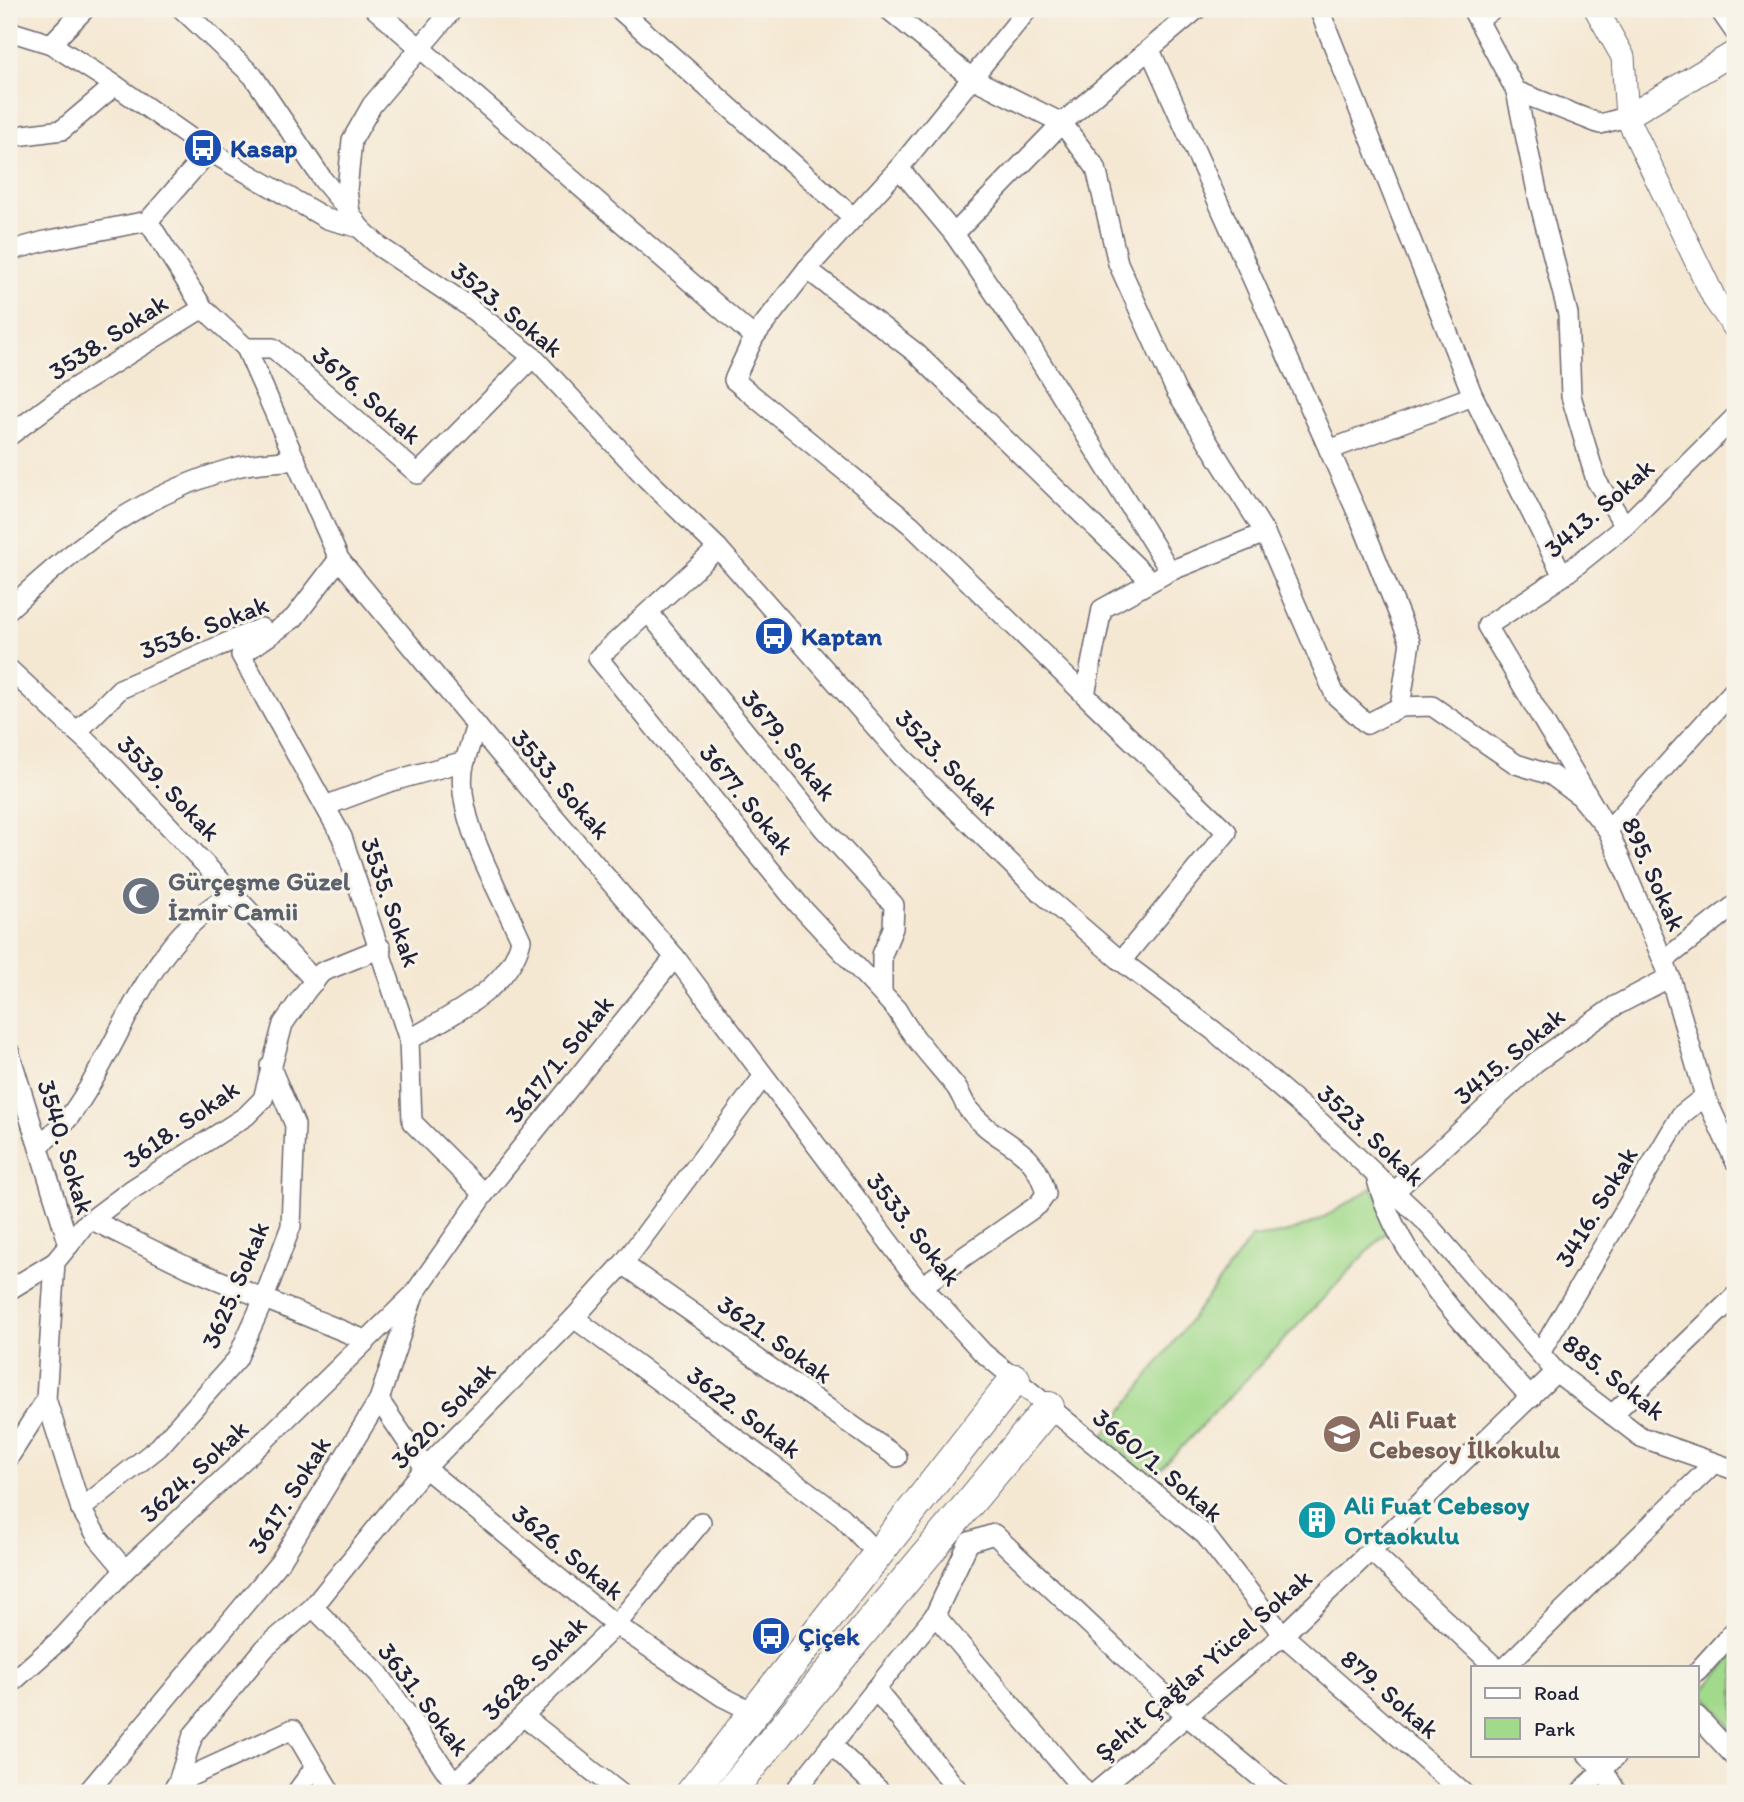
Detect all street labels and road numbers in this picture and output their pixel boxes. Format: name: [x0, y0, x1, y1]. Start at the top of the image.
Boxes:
street label: 3523. Sokak: [444, 254, 570, 364]
street label: 3538. Sokak: [42, 287, 174, 387]
street label: 3676. Sokak: [306, 339, 428, 451]
street label: 3413. Sokak: [1537, 451, 1661, 565]
street label: 3536. Sokak: [135, 588, 273, 666]
street label: 3679. Sokak: [734, 683, 844, 807]
street label: 3523. Sokak: [888, 702, 1006, 822]
street label: 3533. Sokak: [504, 722, 618, 846]
street label: 3539. Sokak: [111, 728, 227, 848]
street label: 3677. Sokak: [693, 737, 801, 861]
street label: 895. Sokak: [1615, 812, 1693, 936]
street label: 3535. Sokak: [354, 833, 428, 971]
street label: 3617/1. Sokak: [498, 988, 620, 1130]
street label: 3415. Sokak: [1447, 1000, 1571, 1112]
street label: 3618. Sokak: [117, 1072, 245, 1176]
street label: 3540. Sokak: [30, 1076, 102, 1218]
street label: 3523. Sokak: [1311, 1077, 1431, 1193]
street label: 3416. Sokak: [1547, 1141, 1645, 1273]
street label: 3533. Sokak: [860, 1166, 968, 1292]
street label: 3625. Sokak: [194, 1217, 276, 1353]
street label: 3621. Sokak: [711, 1288, 839, 1390]
street label: 885. Sokak: [1556, 1327, 1672, 1427]
street label: 3620. Sokak: [384, 1355, 502, 1475]
street label: 3622. Sokak: [680, 1359, 808, 1465]
street label: 3660/1. Sokak: [1086, 1401, 1230, 1529]
street label: 3624. Sokak: [133, 1413, 255, 1529]
street label: 3617. Sokak: [240, 1430, 338, 1560]
street label: 3626. Sokak: [505, 1497, 631, 1607]
street label: Şehit Çağlar Yücel Sokak: [1088, 1562, 1318, 1768]
street label: 3628. Sokak: [475, 1609, 593, 1727]
street label: 3631. Sokak: [371, 1636, 477, 1762]
street label: 879. Sokak: [1334, 1642, 1446, 1746]

